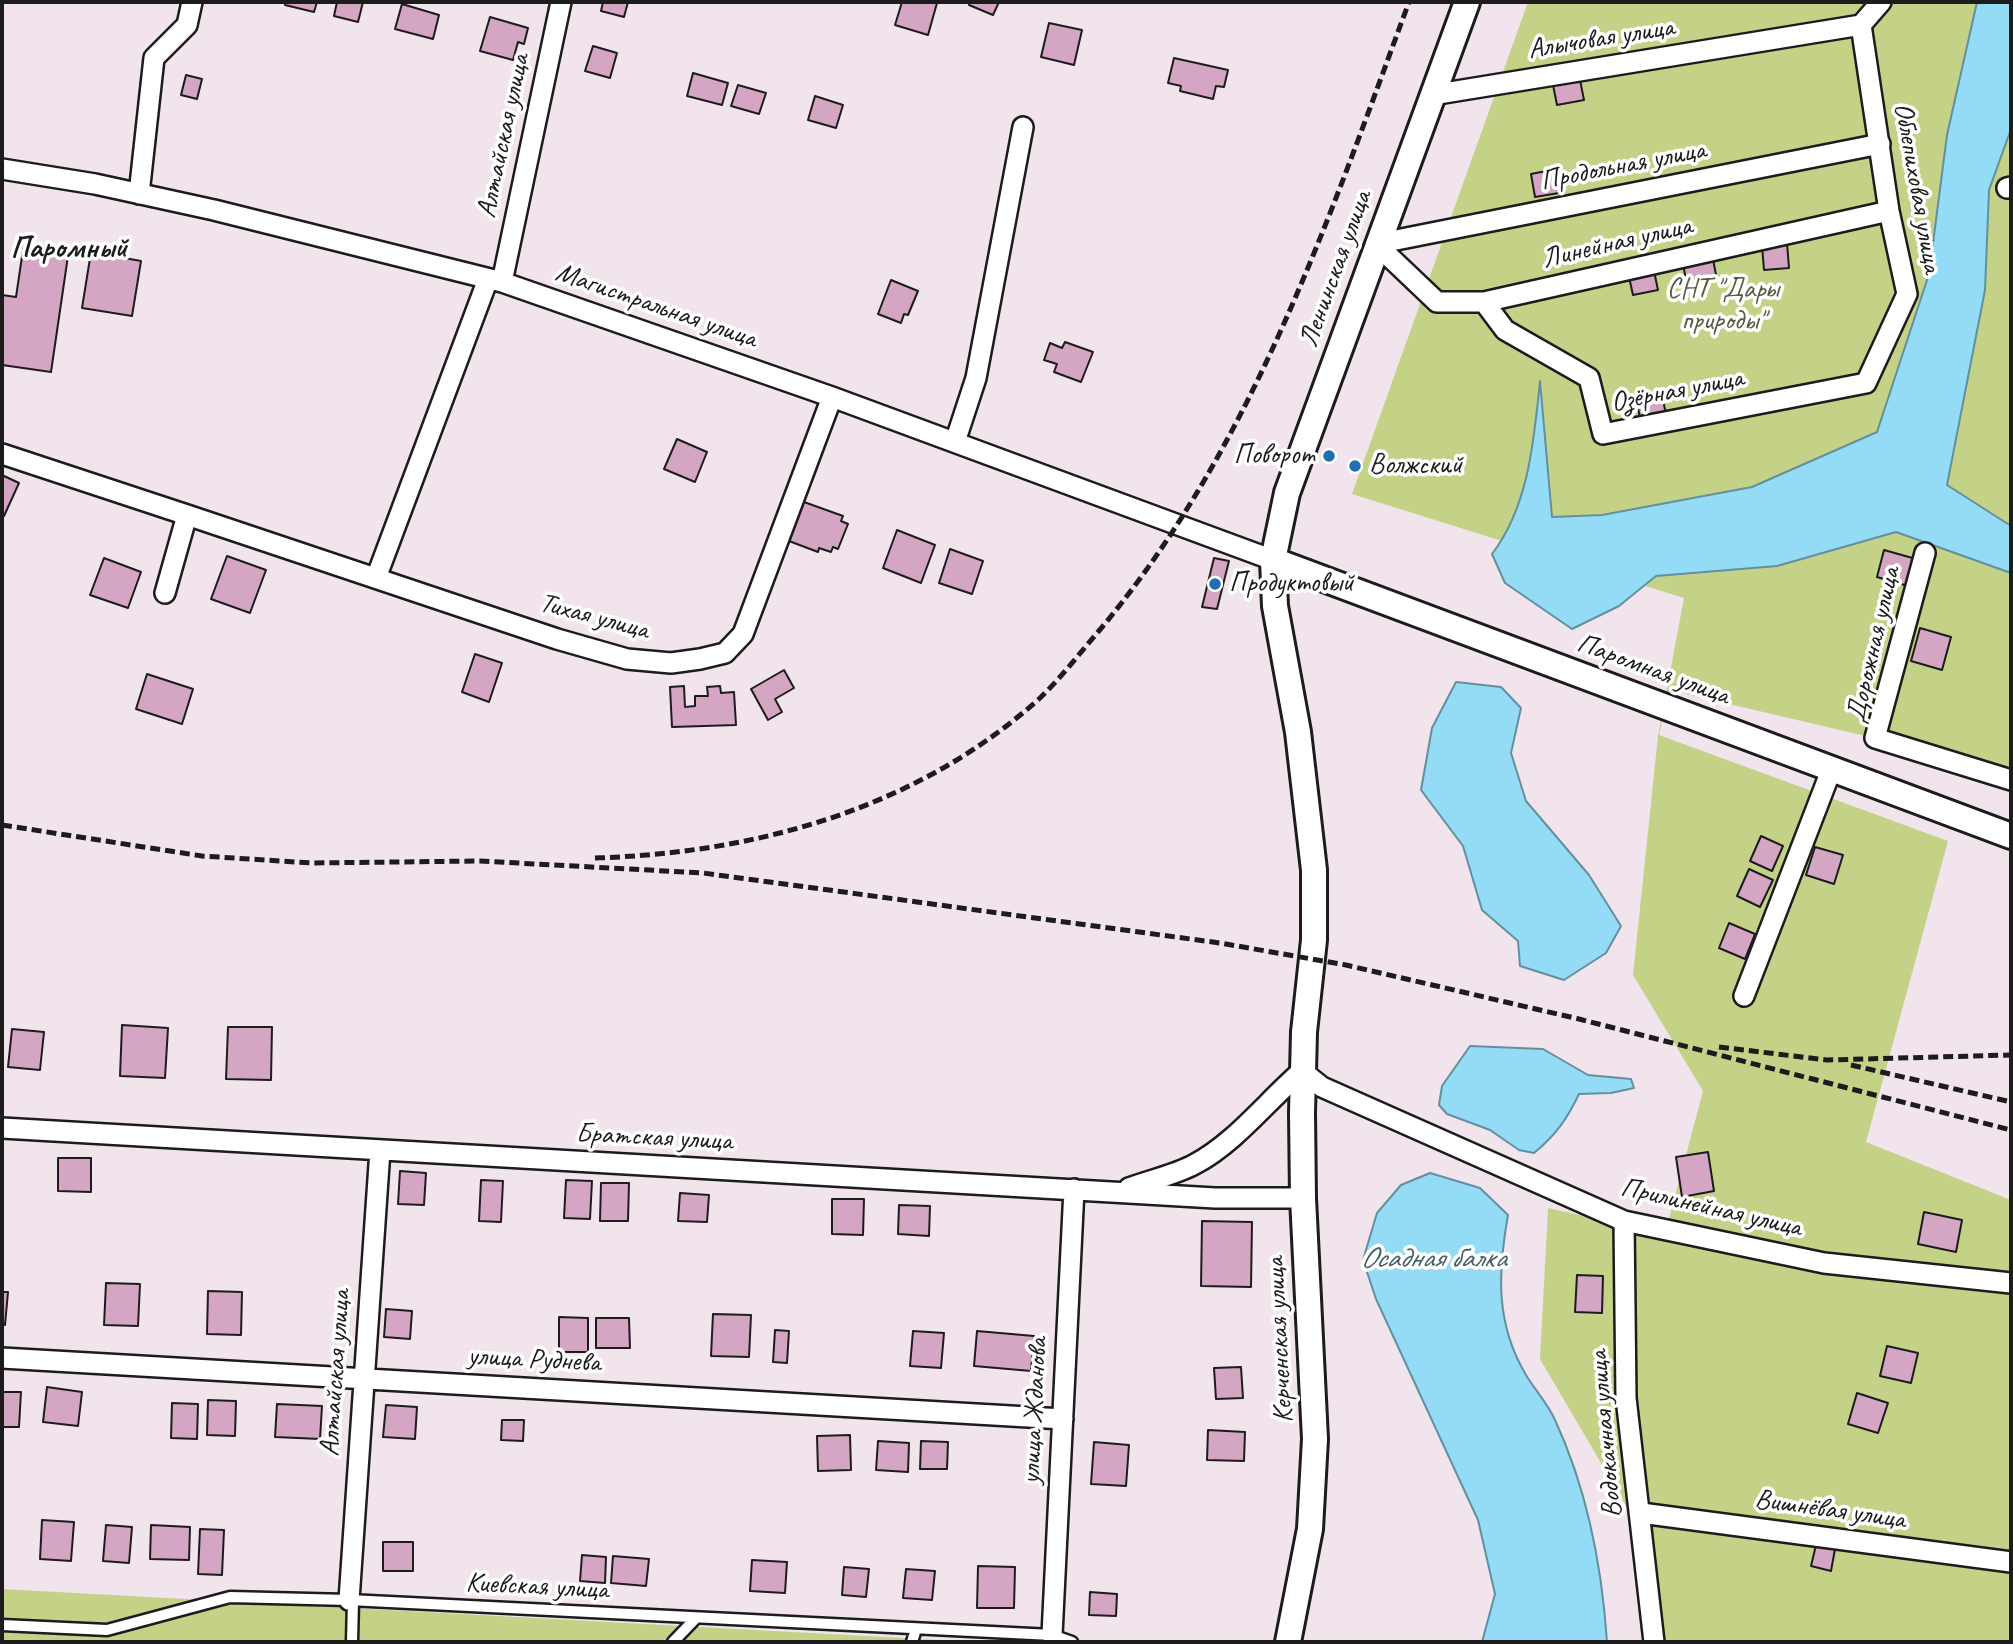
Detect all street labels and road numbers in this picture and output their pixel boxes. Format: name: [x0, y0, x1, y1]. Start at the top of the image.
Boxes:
street label: Алычовая улица: [1526, 11, 1676, 67]
street label: Алтайская улица: [470, 51, 538, 221]
street label: Облепиховая улица: [1886, 100, 1948, 276]
street label: Продольная улица: [1538, 134, 1708, 198]
street label: Ленинская улица: [1292, 186, 1380, 352]
street label: Линейная улица: [1539, 209, 1695, 277]
street label: Магистральная улица: [551, 256, 761, 356]
street label: Озёрная улица: [1608, 362, 1746, 420]
street label: Дорожная улица: [1840, 564, 1908, 726]
street label: Тихая улица: [536, 586, 652, 648]
street label: Паромная улица: [1572, 627, 1734, 713]
street label: Братская улица: [575, 1117, 733, 1159]
street label: Прилинейная улица: [1617, 1171, 1805, 1245]
street label: Керченская улица: [1259, 1256, 1301, 1424]
street label: Алтайская улица: [313, 1289, 359, 1457]
street label: улица Жданова: [1014, 1337, 1056, 1485]
street label: улица Руднева: [467, 1340, 601, 1380]
street label: Водокачная улица: [1582, 1349, 1630, 1519]
street label: Вишнёвая улица: [1753, 1483, 1907, 1537]
street label: Киевская улица: [465, 1566, 609, 1608]

